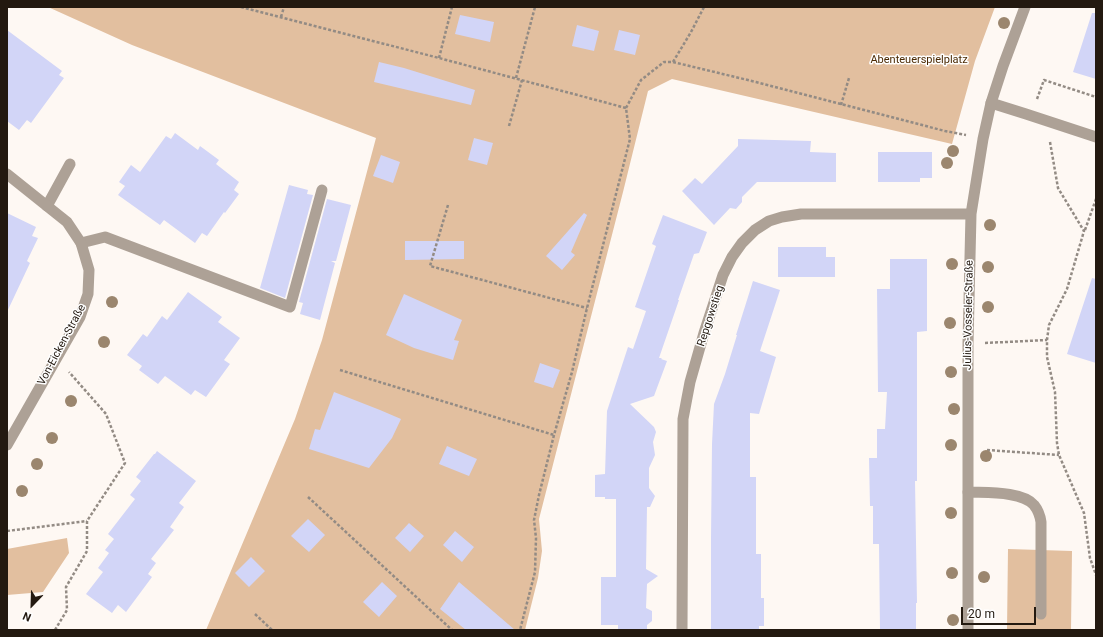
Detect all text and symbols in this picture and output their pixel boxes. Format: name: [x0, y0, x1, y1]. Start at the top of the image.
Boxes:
park label: Abenteuerspielplatz: [870, 53, 968, 67]
street label: Julius-Vosseler-Straße: [961, 260, 977, 370]
street label: Repgowstieg: [695, 284, 727, 348]
street label: Von-Eicken-Straße: [35, 303, 89, 387]
north arrow: [12, 585, 52, 625]
scale bar: [963, 599, 1038, 625]
text: 20 m: [968, 607, 995, 621]
text: N: [21, 609, 33, 624]

